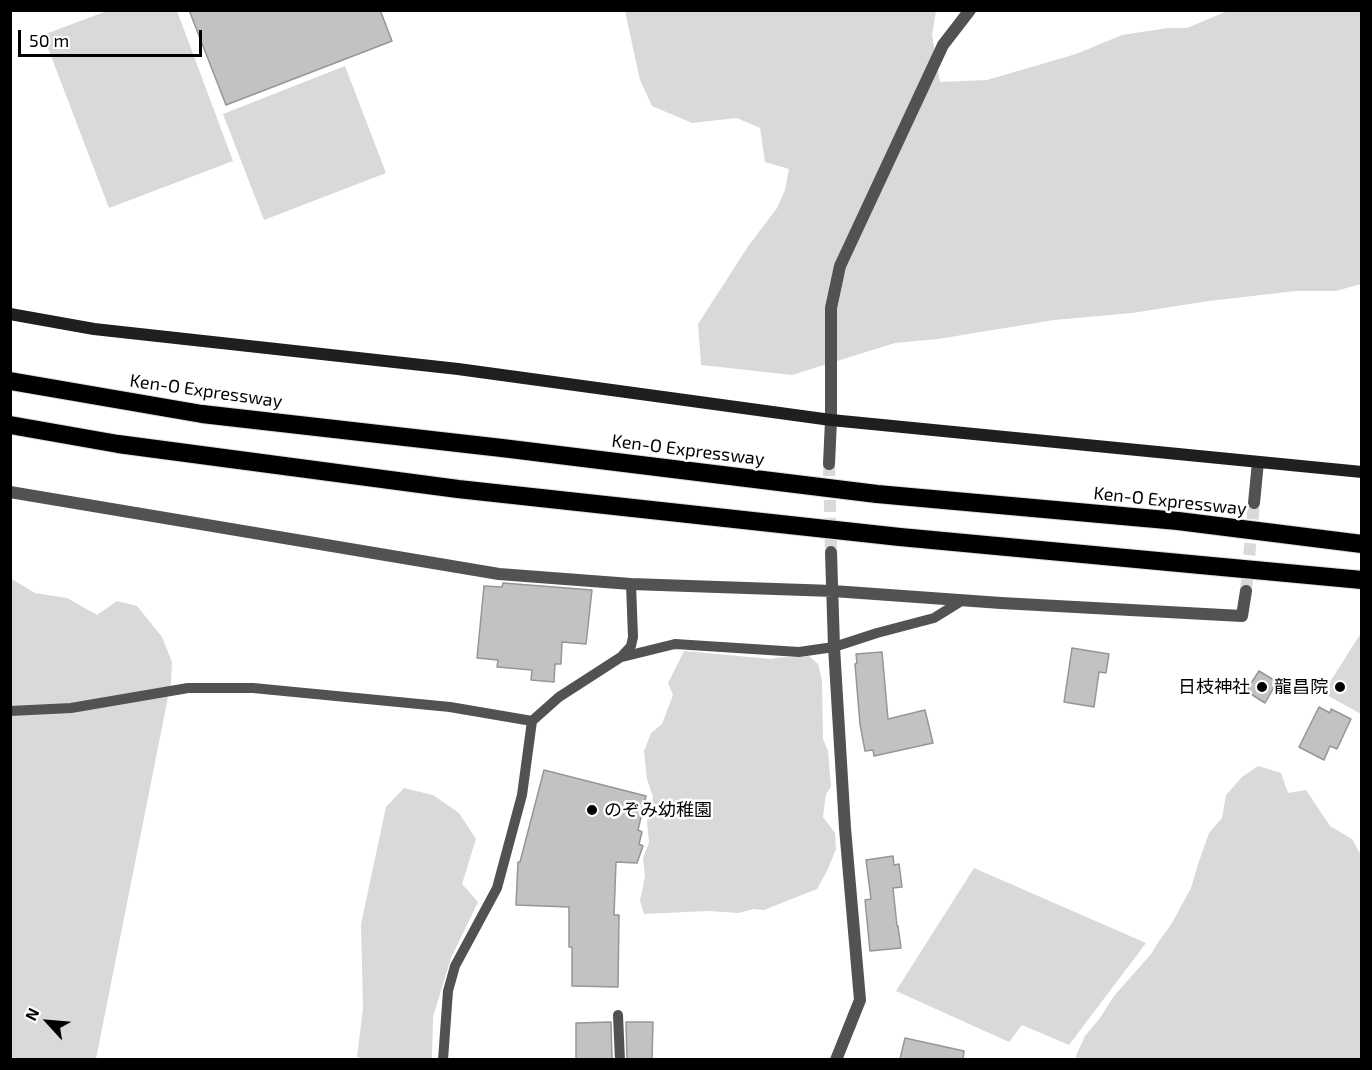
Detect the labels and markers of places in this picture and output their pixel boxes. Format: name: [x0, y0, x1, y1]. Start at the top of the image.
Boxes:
place label: 日枝神社: [1178, 676, 1250, 698]
place label: 龍昌院: [1274, 676, 1328, 698]
marker: 日枝神社: [1255, 680, 1269, 694]
marker: 龍昌院: [1333, 680, 1347, 694]
place label: のぞみ幼稚園: [604, 799, 712, 821]
marker: のぞみ幼稚園: [585, 803, 599, 817]

